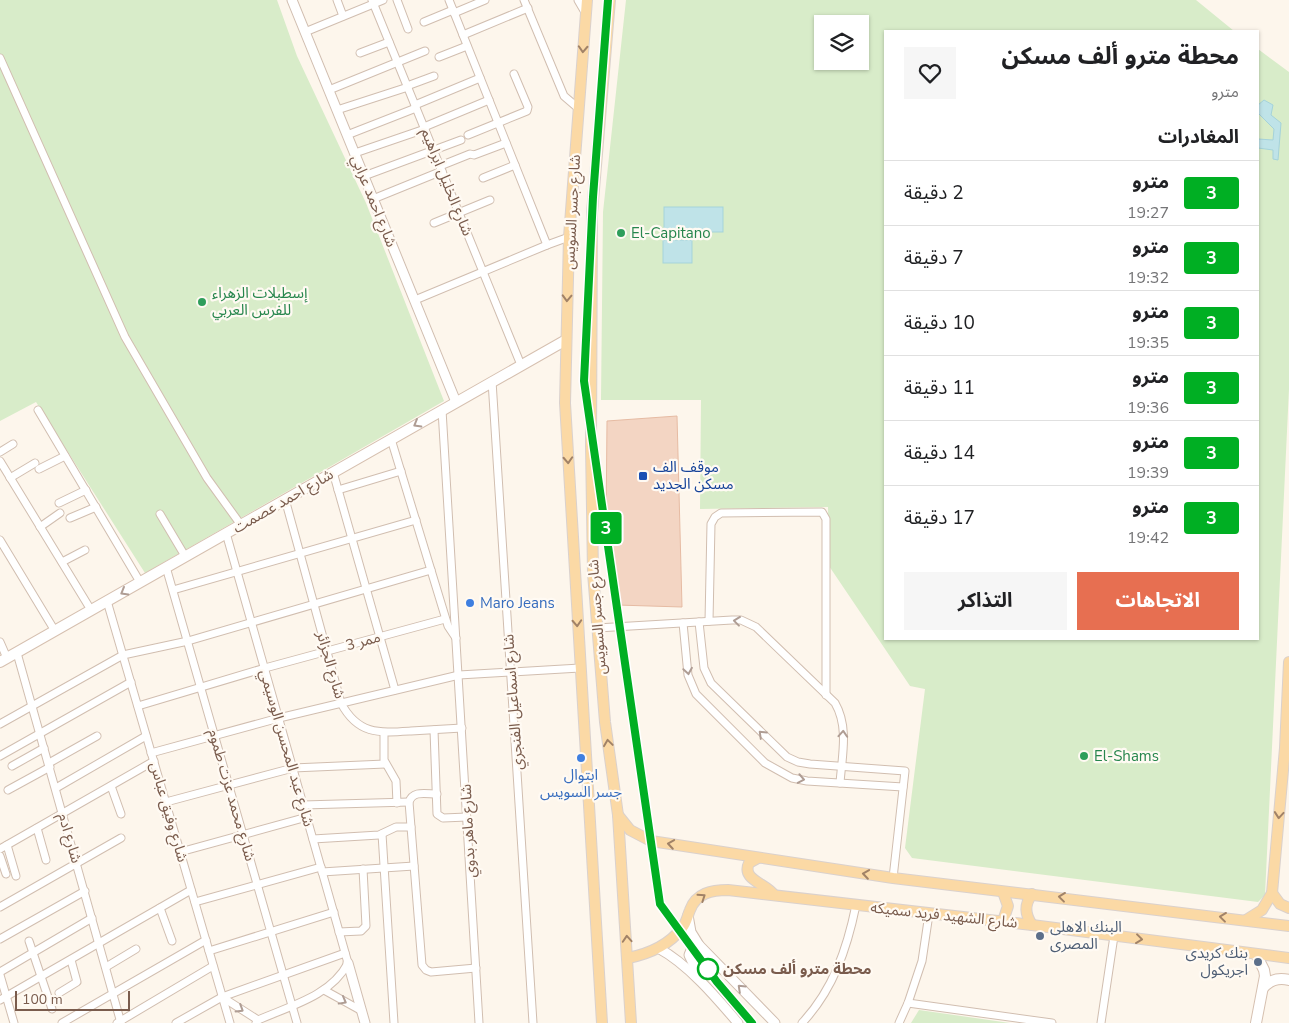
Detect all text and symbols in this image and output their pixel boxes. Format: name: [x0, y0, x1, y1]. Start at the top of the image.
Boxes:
map controls: [814, 15, 869, 70]
button: layers: [814, 15, 869, 70]
text: محطة مترو ألف مسكن: [1001, 40, 1239, 72]
one-way arrow: [578, 45, 589, 53]
button: heart: [904, 47, 956, 99]
text: مترو: [1211, 81, 1239, 103]
text: المغادرات: [1158, 124, 1239, 150]
street label: شارع الخليل ابراهيم: [414, 125, 478, 240]
street label: شارع احمد عرابي: [345, 152, 402, 251]
street label: شارع جسر السويس: [559, 154, 587, 270]
text: مترو: [1132, 169, 1169, 195]
text: 2 دقيقة: [904, 180, 964, 206]
text: 3: [1206, 181, 1217, 205]
text: 19:27: [1127, 202, 1169, 224]
place label: El-Capitano: [631, 223, 711, 243]
marker: El-Capitano: [615, 227, 627, 239]
text: مترو: [1132, 234, 1169, 260]
text: 7 دقيقة: [904, 245, 964, 271]
text: 3: [1206, 246, 1217, 270]
text: 19:32: [1127, 267, 1169, 289]
place label: إسطبلات الزهراء للفرس العربي: [212, 283, 308, 321]
one-way arrow: [562, 294, 573, 302]
marker: إسطبلات الزهراء للفرس العربي: [196, 296, 208, 308]
text: مترو: [1132, 299, 1169, 325]
text: 10 دقيقة: [904, 310, 975, 336]
text: 3: [1206, 311, 1217, 335]
text: 19:35: [1127, 332, 1169, 354]
text: مترو: [1132, 364, 1169, 390]
text: 11 دقيقة: [904, 375, 975, 401]
text: 3: [1206, 376, 1217, 400]
text: 19:36: [1127, 397, 1169, 419]
one-way arrow: [413, 418, 422, 428]
text: مترو: [1132, 429, 1169, 455]
text: 14 دقيقة: [904, 440, 975, 466]
text: 3: [1206, 441, 1217, 465]
one-way arrow: [563, 457, 574, 465]
place label: موقف الف مسكن الجديد: [653, 457, 734, 494]
text: 19:39: [1127, 462, 1169, 484]
street label: شارع احمد عصمت: [229, 464, 338, 540]
marker: موقف الف مسكن الجديد: [637, 470, 649, 482]
text: مترو: [1132, 494, 1169, 520]
text: 17 دقيقة: [904, 505, 975, 531]
text: 3: [1206, 506, 1217, 530]
line badge: 3: [590, 512, 622, 544]
text: 3: [601, 516, 611, 540]
text: 19:42: [1127, 527, 1169, 549]
street label: شارع جسر السويس: [583, 558, 613, 675]
button: التذاكر: [904, 572, 1067, 630]
button: الاتجاهات: [1077, 572, 1239, 630]
one-way arrow: [120, 585, 129, 595]
place label: Maro Jeans: [480, 593, 555, 613]
marker: Maro Jeans: [464, 597, 476, 609]
one-way arrow: [733, 616, 741, 627]
one-way arrow: [572, 619, 583, 627]
street label: ممر 3: [343, 627, 383, 655]
street label: شارع الجزائر: [310, 628, 350, 702]
street label: شارع اسماعيل الفنجري: [498, 633, 530, 771]
street label: شارع عبد المحسن الوسيمي: [253, 667, 319, 830]
one-way arrow: [682, 668, 693, 676]
street label: شارع محمد عزت طموم: [202, 727, 260, 864]
one-way arrow: [838, 730, 849, 738]
one-way arrow: [759, 731, 768, 740]
one-way arrow: [603, 739, 614, 747]
place label: El-Shams: [1094, 746, 1159, 766]
marker: El-Shams: [1078, 750, 1090, 762]
marker: ابتوال جسر السويس: [575, 752, 587, 764]
street label: شارع وفيق عباس: [143, 760, 193, 865]
place label: ابتوال جسر السويس: [540, 765, 622, 802]
one-way arrow: [797, 774, 806, 784]
street label: شارع ماهر بدوي: [456, 783, 482, 878]
street label: شارع ادم: [51, 811, 87, 866]
one-way arrow: [1273, 811, 1284, 819]
one-way arrow: [666, 839, 675, 849]
one-way arrow: [862, 869, 870, 879]
one-way arrow: [1058, 892, 1066, 903]
one-way arrow: [696, 894, 706, 903]
street label: شارع الشهيد فريد سميكه: [869, 897, 1019, 935]
one-way arrow: [1219, 912, 1227, 923]
place label: البنك الاهلى المصرى: [1050, 917, 1122, 954]
marker: البنك الاهلى المصرى: [1034, 930, 1046, 942]
one-way arrow: [1136, 933, 1144, 944]
one-way arrow: [622, 935, 633, 943]
place label: بنك كريدى اجريكول: [1186, 943, 1248, 980]
marker: بنك كريدى اجريكول: [1252, 956, 1264, 968]
marker: محطة مترو ألف مسكن: [697, 958, 719, 980]
place label: محطة مترو ألف مسكن: [723, 959, 872, 979]
one-way arrow: [738, 985, 747, 994]
scale bar: [15, 988, 130, 1011]
text: 100 m: [22, 990, 63, 1009]
one-way arrow: [338, 995, 347, 1005]
one-way arrow: [235, 1002, 244, 1012]

